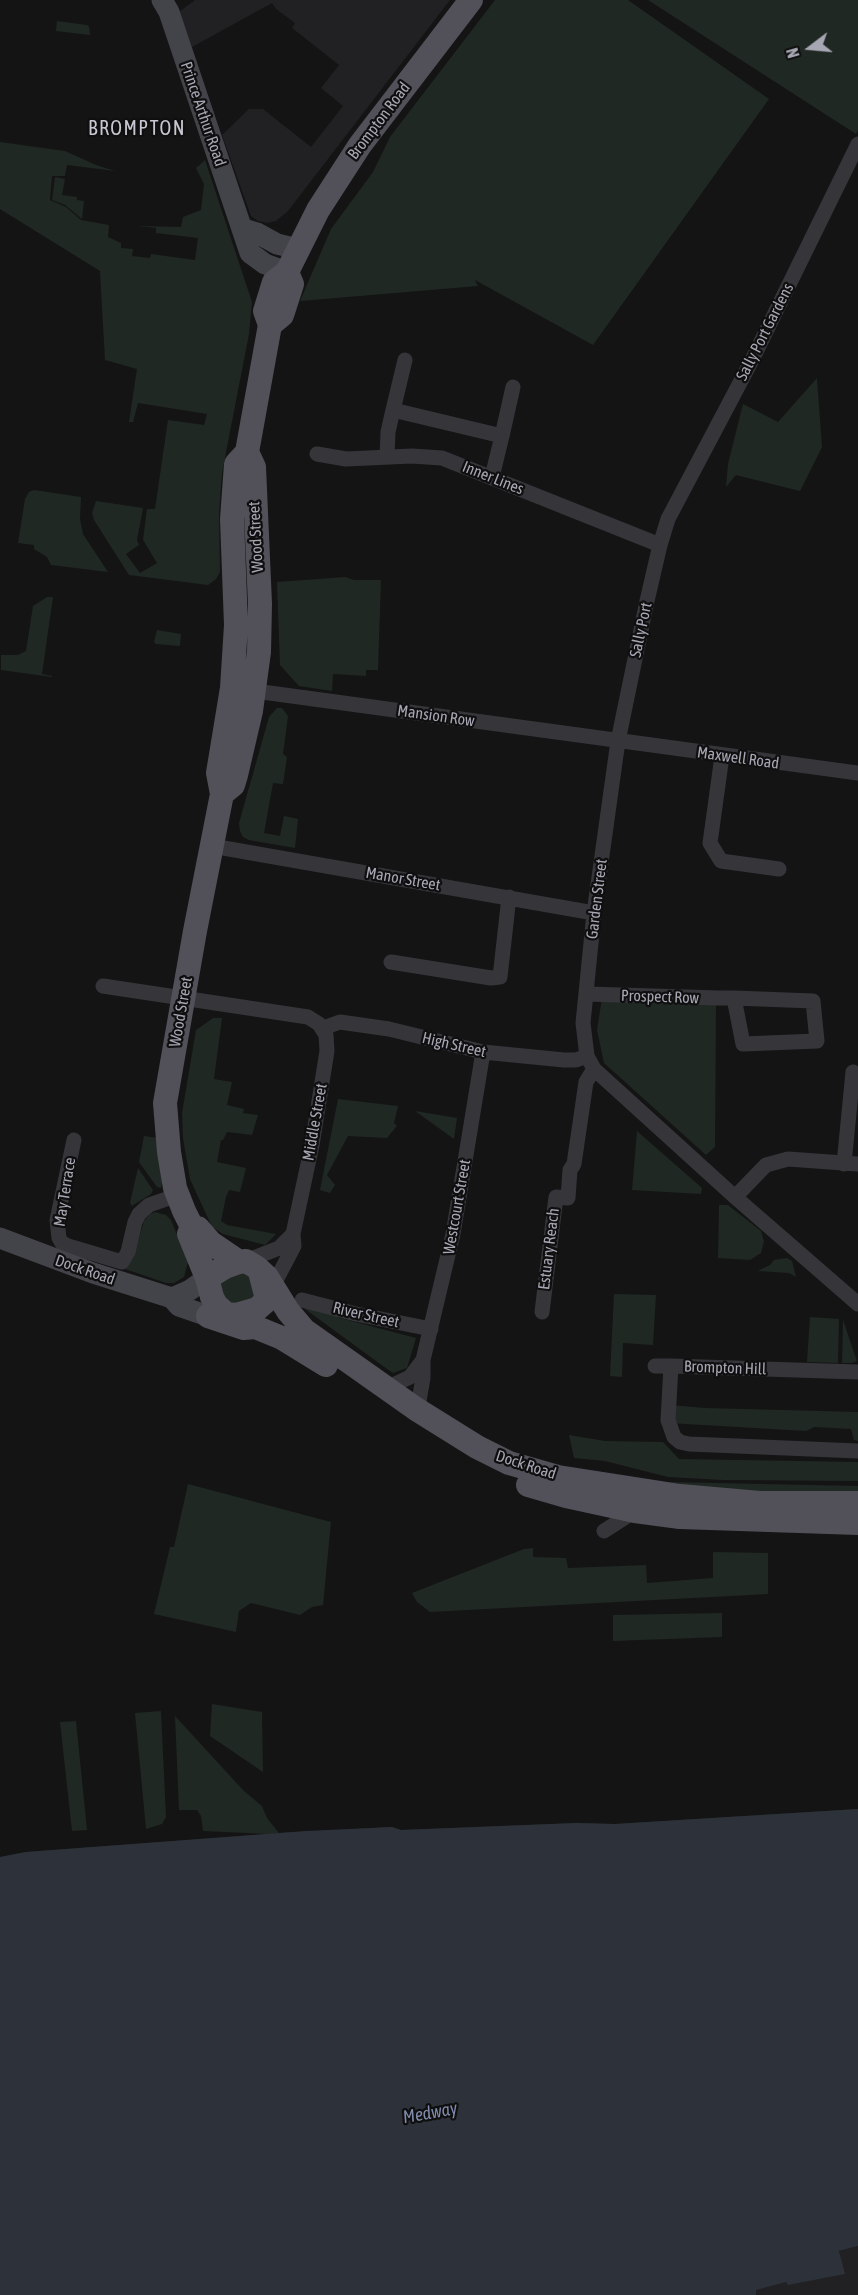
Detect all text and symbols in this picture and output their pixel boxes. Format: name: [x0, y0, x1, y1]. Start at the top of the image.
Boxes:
north arrow: [780, 18, 840, 78]
text: N: [783, 46, 803, 60]
street label: Prince Arthur Road: [176, 59, 230, 169]
street label: Brompton Road: [344, 79, 414, 163]
district label: BROMPTON: [88, 117, 186, 141]
street label: Sally Port Gardens: [732, 280, 798, 384]
street label: Inner Lines: [460, 457, 526, 499]
street label: Wood Street: [245, 501, 267, 573]
street label: Sally Port: [626, 601, 656, 659]
street label: Mansion Row: [396, 701, 476, 731]
street label: Maxwell Road: [696, 743, 780, 773]
street label: Garden Street: [583, 858, 611, 940]
street label: Manor Street: [364, 863, 442, 895]
street label: Wood Street: [165, 975, 197, 1049]
street label: Prospect Row: [621, 986, 699, 1008]
street label: High Street: [420, 1028, 488, 1062]
street label: Middle Street: [299, 1082, 331, 1162]
street label: May Terrace: [50, 1156, 80, 1228]
street label: Westcourt Street: [439, 1158, 475, 1256]
street label: Estuary Reach: [534, 1207, 564, 1291]
street label: Dock Road: [52, 1251, 118, 1289]
street label: River Street: [331, 1298, 401, 1332]
street label: Brompton Hill: [684, 1357, 766, 1379]
street label: Dock Road: [493, 1446, 559, 1484]
water label: Medway: [401, 2098, 459, 2128]

